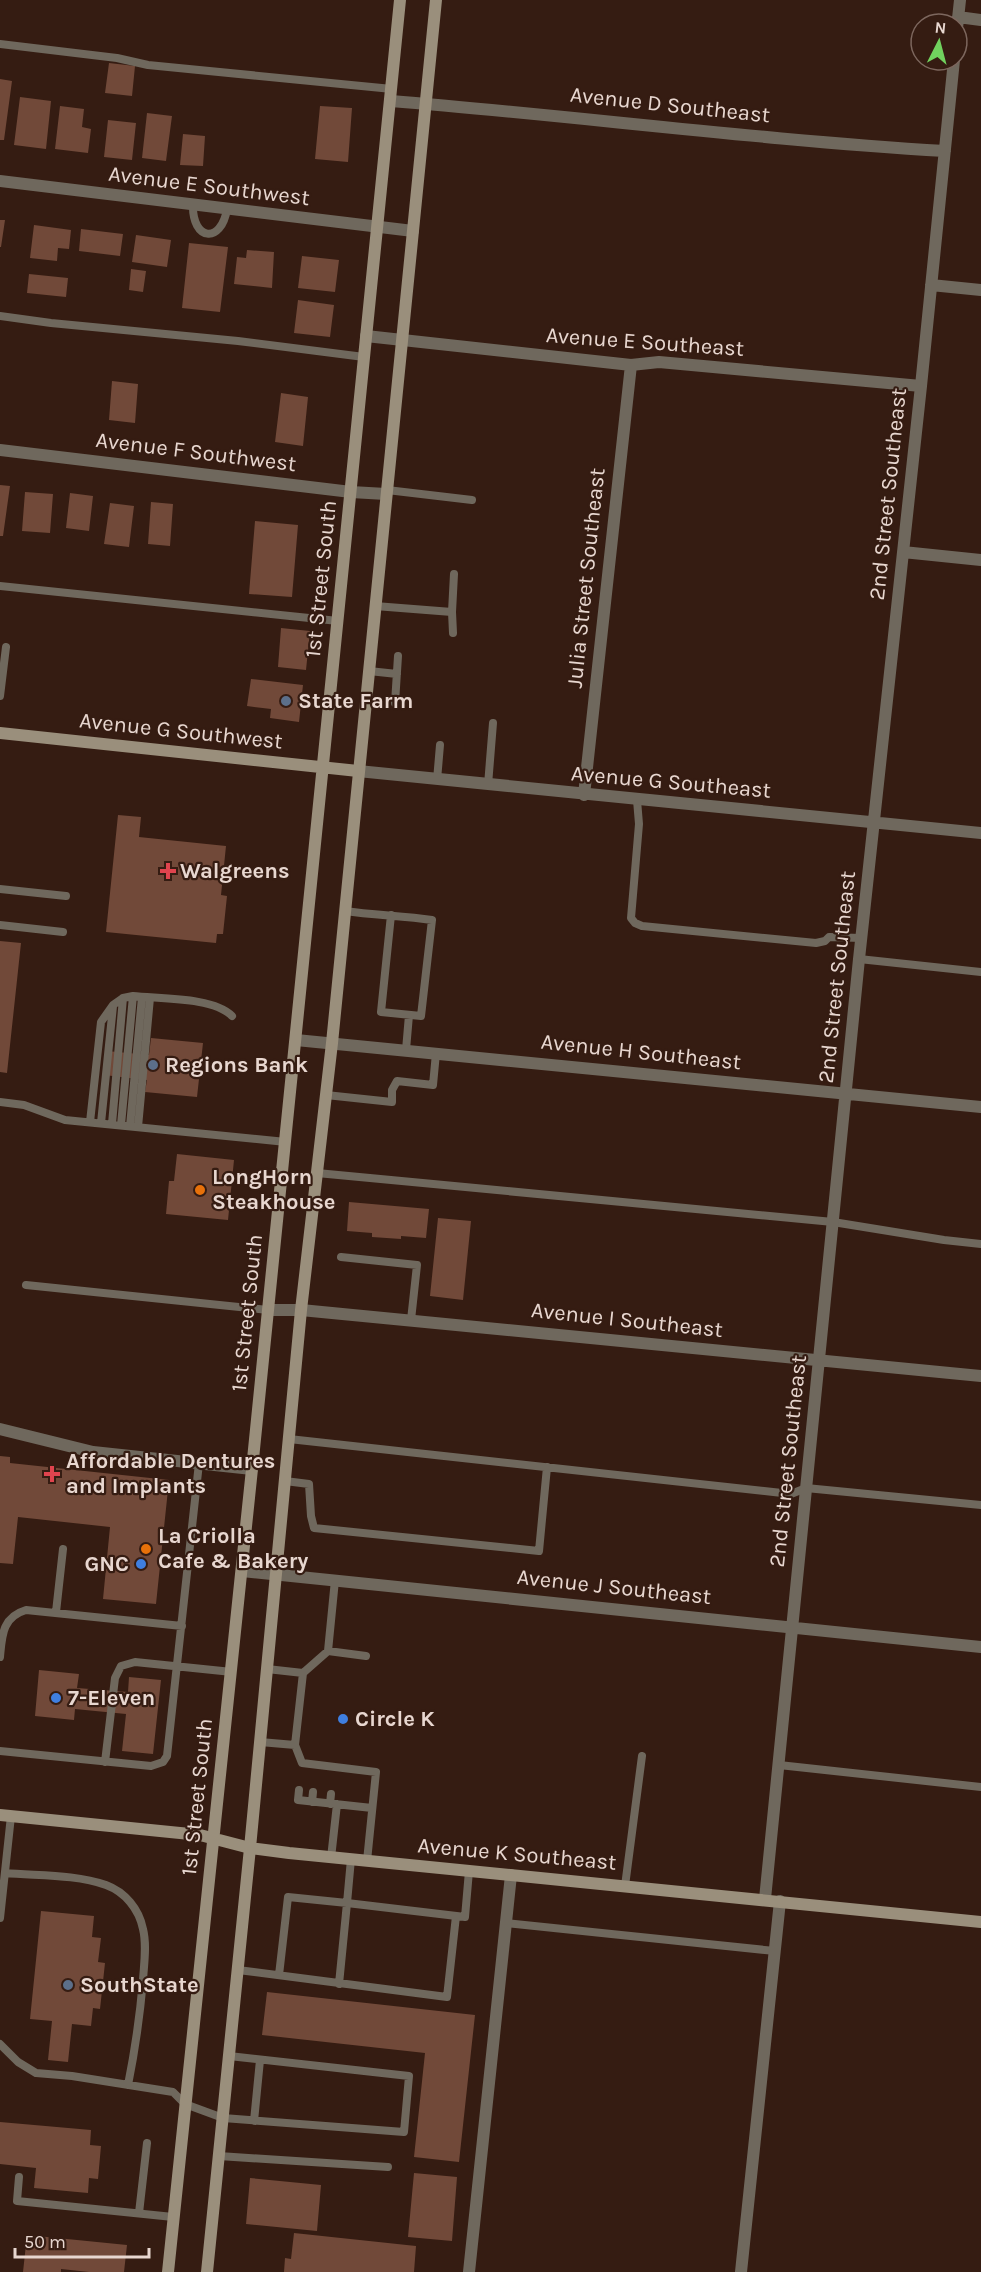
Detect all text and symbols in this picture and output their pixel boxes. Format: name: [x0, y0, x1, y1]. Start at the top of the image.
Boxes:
north arrow: [909, 12, 969, 72]
text: N: [934, 18, 947, 38]
street label: Avenue D Southeast: [569, 82, 771, 128]
street label: Avenue E Southwest: [107, 161, 311, 211]
street label: Avenue E Southeast: [545, 322, 745, 362]
street label: 2nd Street Southeast: [864, 387, 912, 601]
street label: Avenue F Southwest: [94, 427, 298, 477]
street label: Julia Street Southeast: [562, 467, 610, 689]
street label: 1st Street South: [300, 499, 342, 659]
place label: State Farm: [298, 688, 413, 714]
marker: State Farm: [279, 694, 293, 708]
street label: Avenue G Southwest: [78, 707, 284, 755]
street label: Avenue G Southeast: [570, 760, 772, 804]
place label: Walgreens: [180, 858, 290, 884]
marker: Walgreens: [161, 864, 175, 878]
street label: 2nd Street Southeast: [813, 870, 861, 1084]
street label: Avenue H Southeast: [540, 1029, 742, 1075]
place label: Regions Bank: [165, 1052, 308, 1078]
marker: Regions Bank: [146, 1058, 160, 1072]
place label: LongHorn Steakhouse: [212, 1164, 335, 1215]
marker: LongHorn Steakhouse: [193, 1183, 207, 1197]
street label: 1st Street South: [226, 1233, 268, 1393]
street label: Avenue I Southeast: [530, 1297, 724, 1343]
street label: 2nd Street Southeast: [764, 1354, 812, 1568]
place label: Affordable Dentures and Implants: [66, 1448, 275, 1499]
marker: Affordable Dentures and Implants: [43, 1465, 61, 1483]
place label: La Criolla Cafe & Bakery: [158, 1523, 308, 1574]
marker: La Criolla Cafe & Bakery: [139, 1542, 153, 1556]
place label: GNC: [84, 1551, 129, 1577]
marker: GNC: [134, 1557, 148, 1571]
street label: Avenue J Southeast: [516, 1564, 712, 1610]
place label: 7-Eleven: [68, 1685, 155, 1711]
marker: 7-Eleven: [49, 1691, 63, 1705]
place label: Circle K: [355, 1706, 435, 1732]
marker: Circle K: [336, 1712, 350, 1726]
street label: 1st Street South: [176, 1717, 218, 1877]
street label: Avenue K Southeast: [416, 1832, 618, 1876]
place label: SouthState: [80, 1972, 199, 1998]
marker: SouthState: [61, 1978, 75, 1992]
scale bar: [15, 2221, 148, 2259]
text: 50 m: [24, 2231, 66, 2253]

